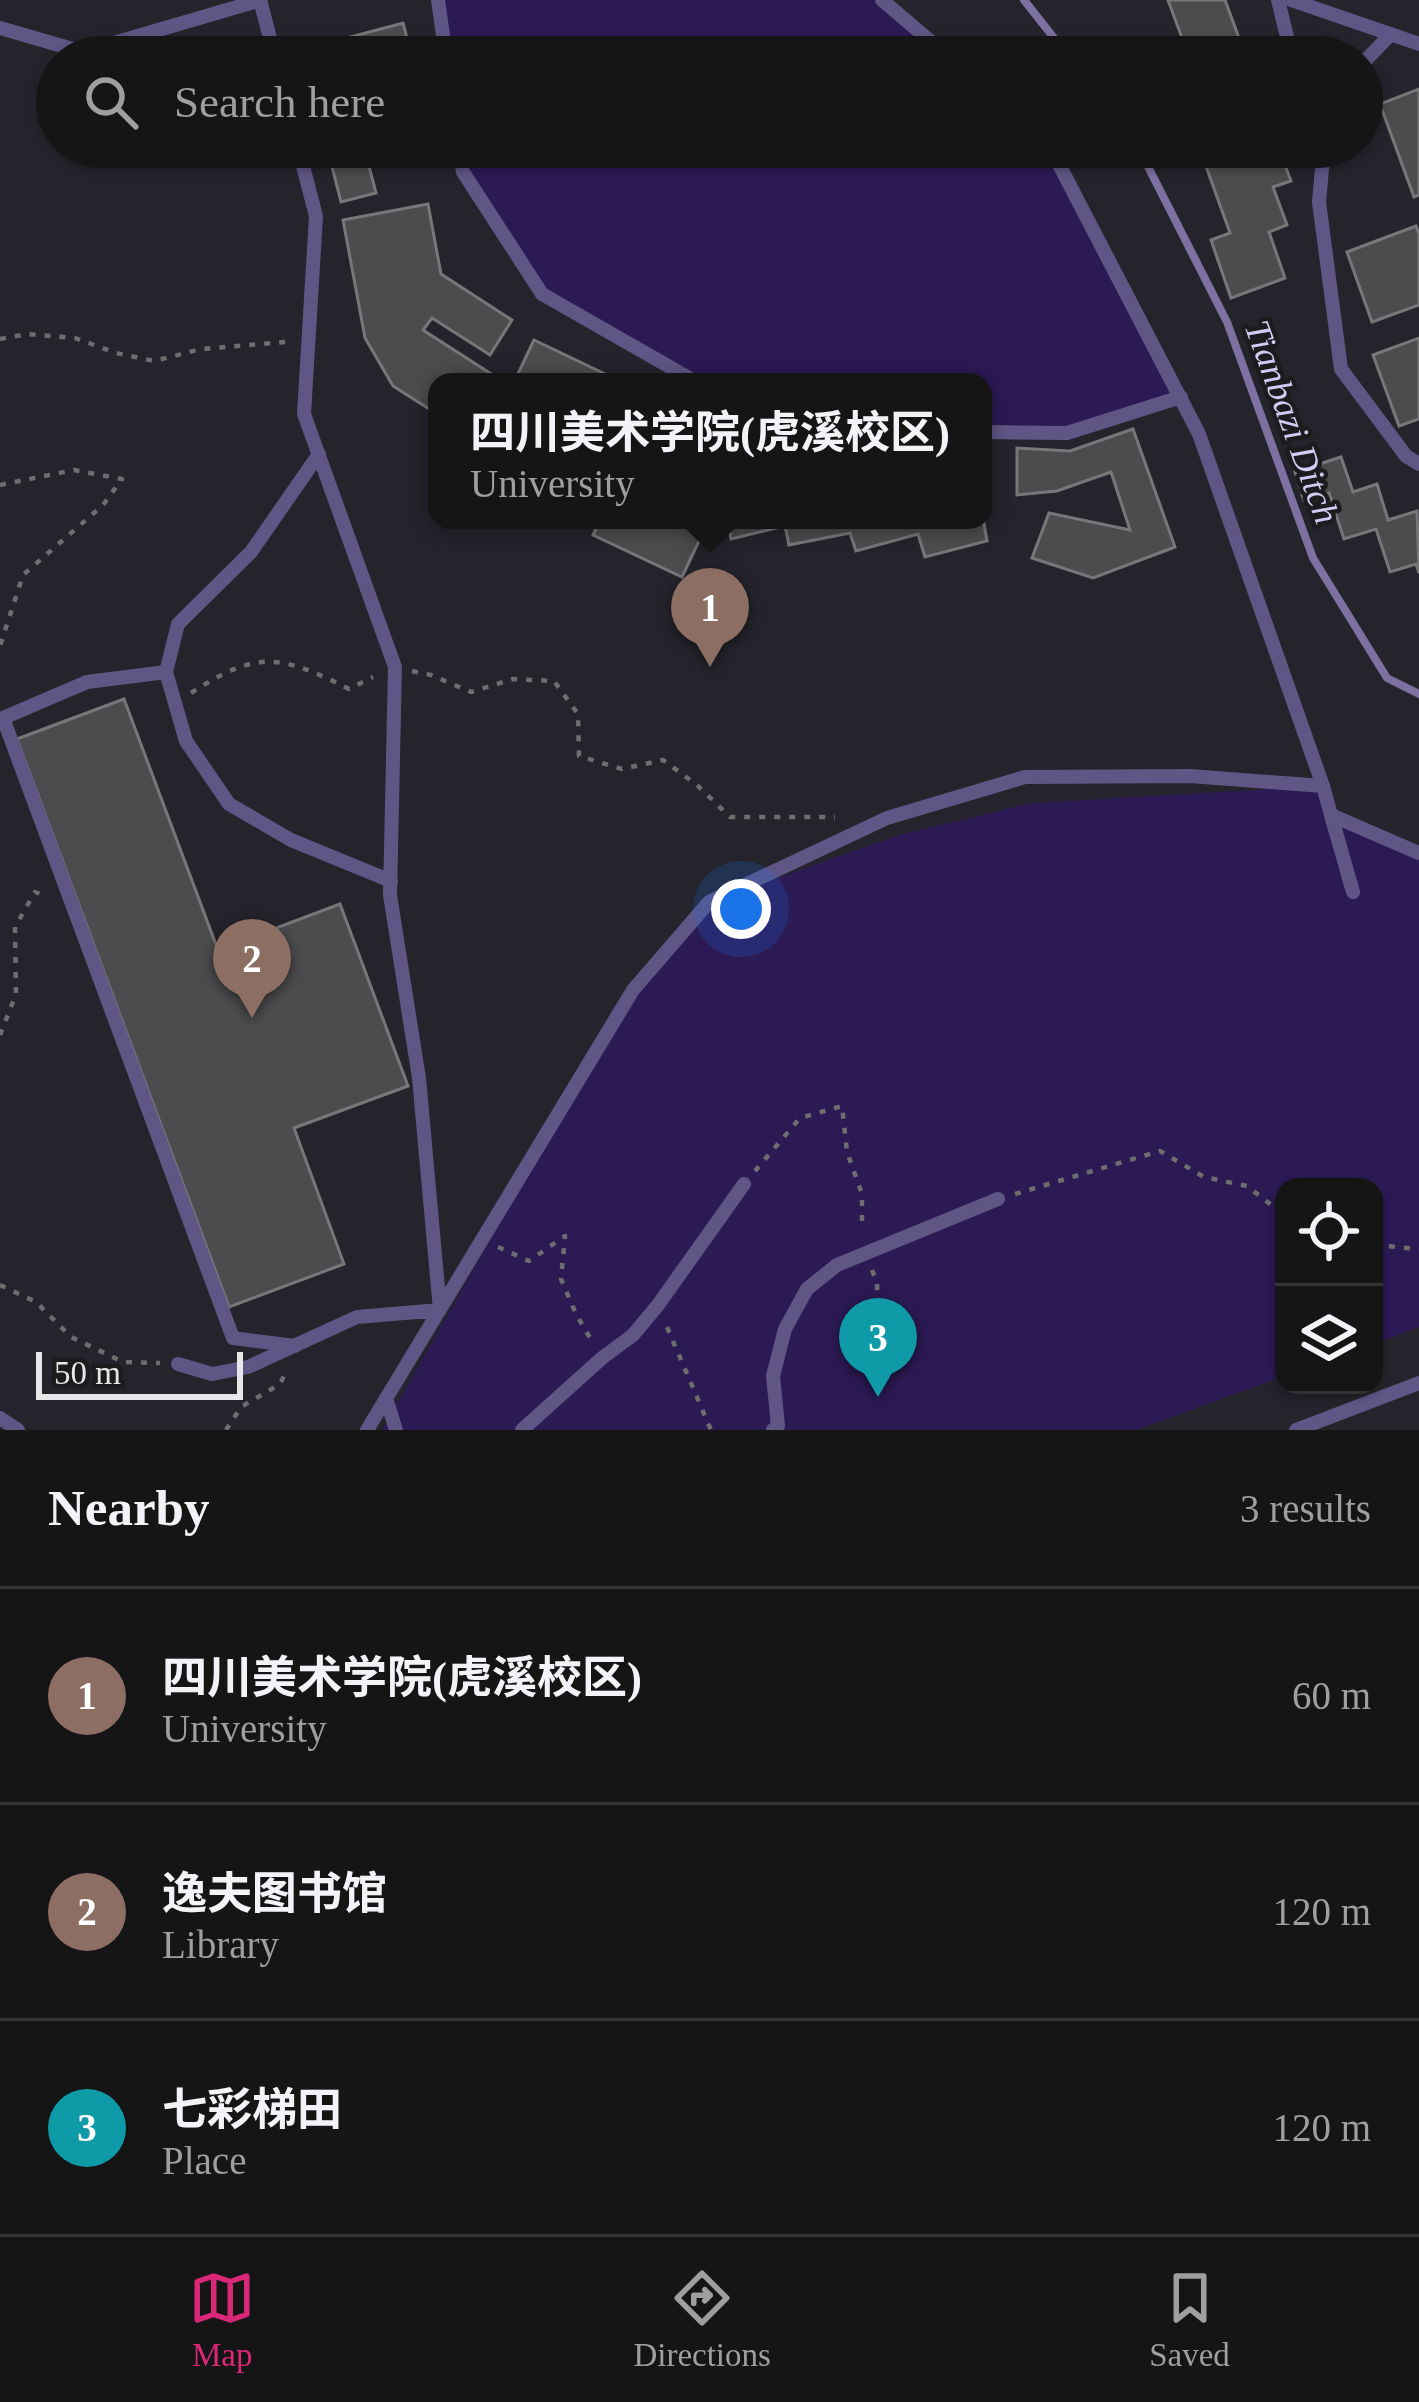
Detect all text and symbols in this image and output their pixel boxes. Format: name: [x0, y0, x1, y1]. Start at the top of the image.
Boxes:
search box: [36, 36, 1383, 168]
icon: search: [78, 69, 144, 135]
text: Search here: [174, 77, 385, 127]
water label: Tianbazi Ditch: [1237, 315, 1347, 529]
popup: [428, 373, 992, 529]
text: 四川美术学院(虎溪校区): [470, 408, 950, 458]
text: University: [470, 462, 635, 505]
pin: 1: [671, 568, 749, 667]
your location: [711, 879, 771, 939]
pin: 2: [213, 919, 291, 1018]
map controls: [1275, 1178, 1383, 1394]
button: locate: [1275, 1178, 1383, 1286]
button: layers: [1275, 1286, 1383, 1394]
pin: 3: [839, 1298, 917, 1397]
scale bar: [36, 1346, 243, 1399]
text: 50 m: [54, 1355, 121, 1391]
text: Nearby: [48, 1480, 209, 1536]
text: 3 results: [1240, 1487, 1371, 1530]
text: 四川美术学院(虎溪校区): [162, 1653, 642, 1703]
text: 1: [77, 1674, 97, 1717]
text: 60 m: [1292, 1674, 1371, 1717]
text: University: [162, 1707, 327, 1750]
text: 逸夫图书馆: [162, 1869, 387, 1919]
text: 2: [77, 1890, 97, 1933]
text: 120 m: [1272, 1890, 1371, 1933]
text: Library: [162, 1923, 279, 1966]
text: 七彩梯田: [162, 2085, 342, 2135]
text: 3: [77, 2106, 97, 2149]
text: 120 m: [1272, 2106, 1371, 2149]
text: Place: [162, 2139, 246, 2182]
tab: Map: [189, 2265, 255, 2374]
tab: Directions: [633, 2265, 771, 2374]
tab: Saved: [1149, 2265, 1230, 2374]

